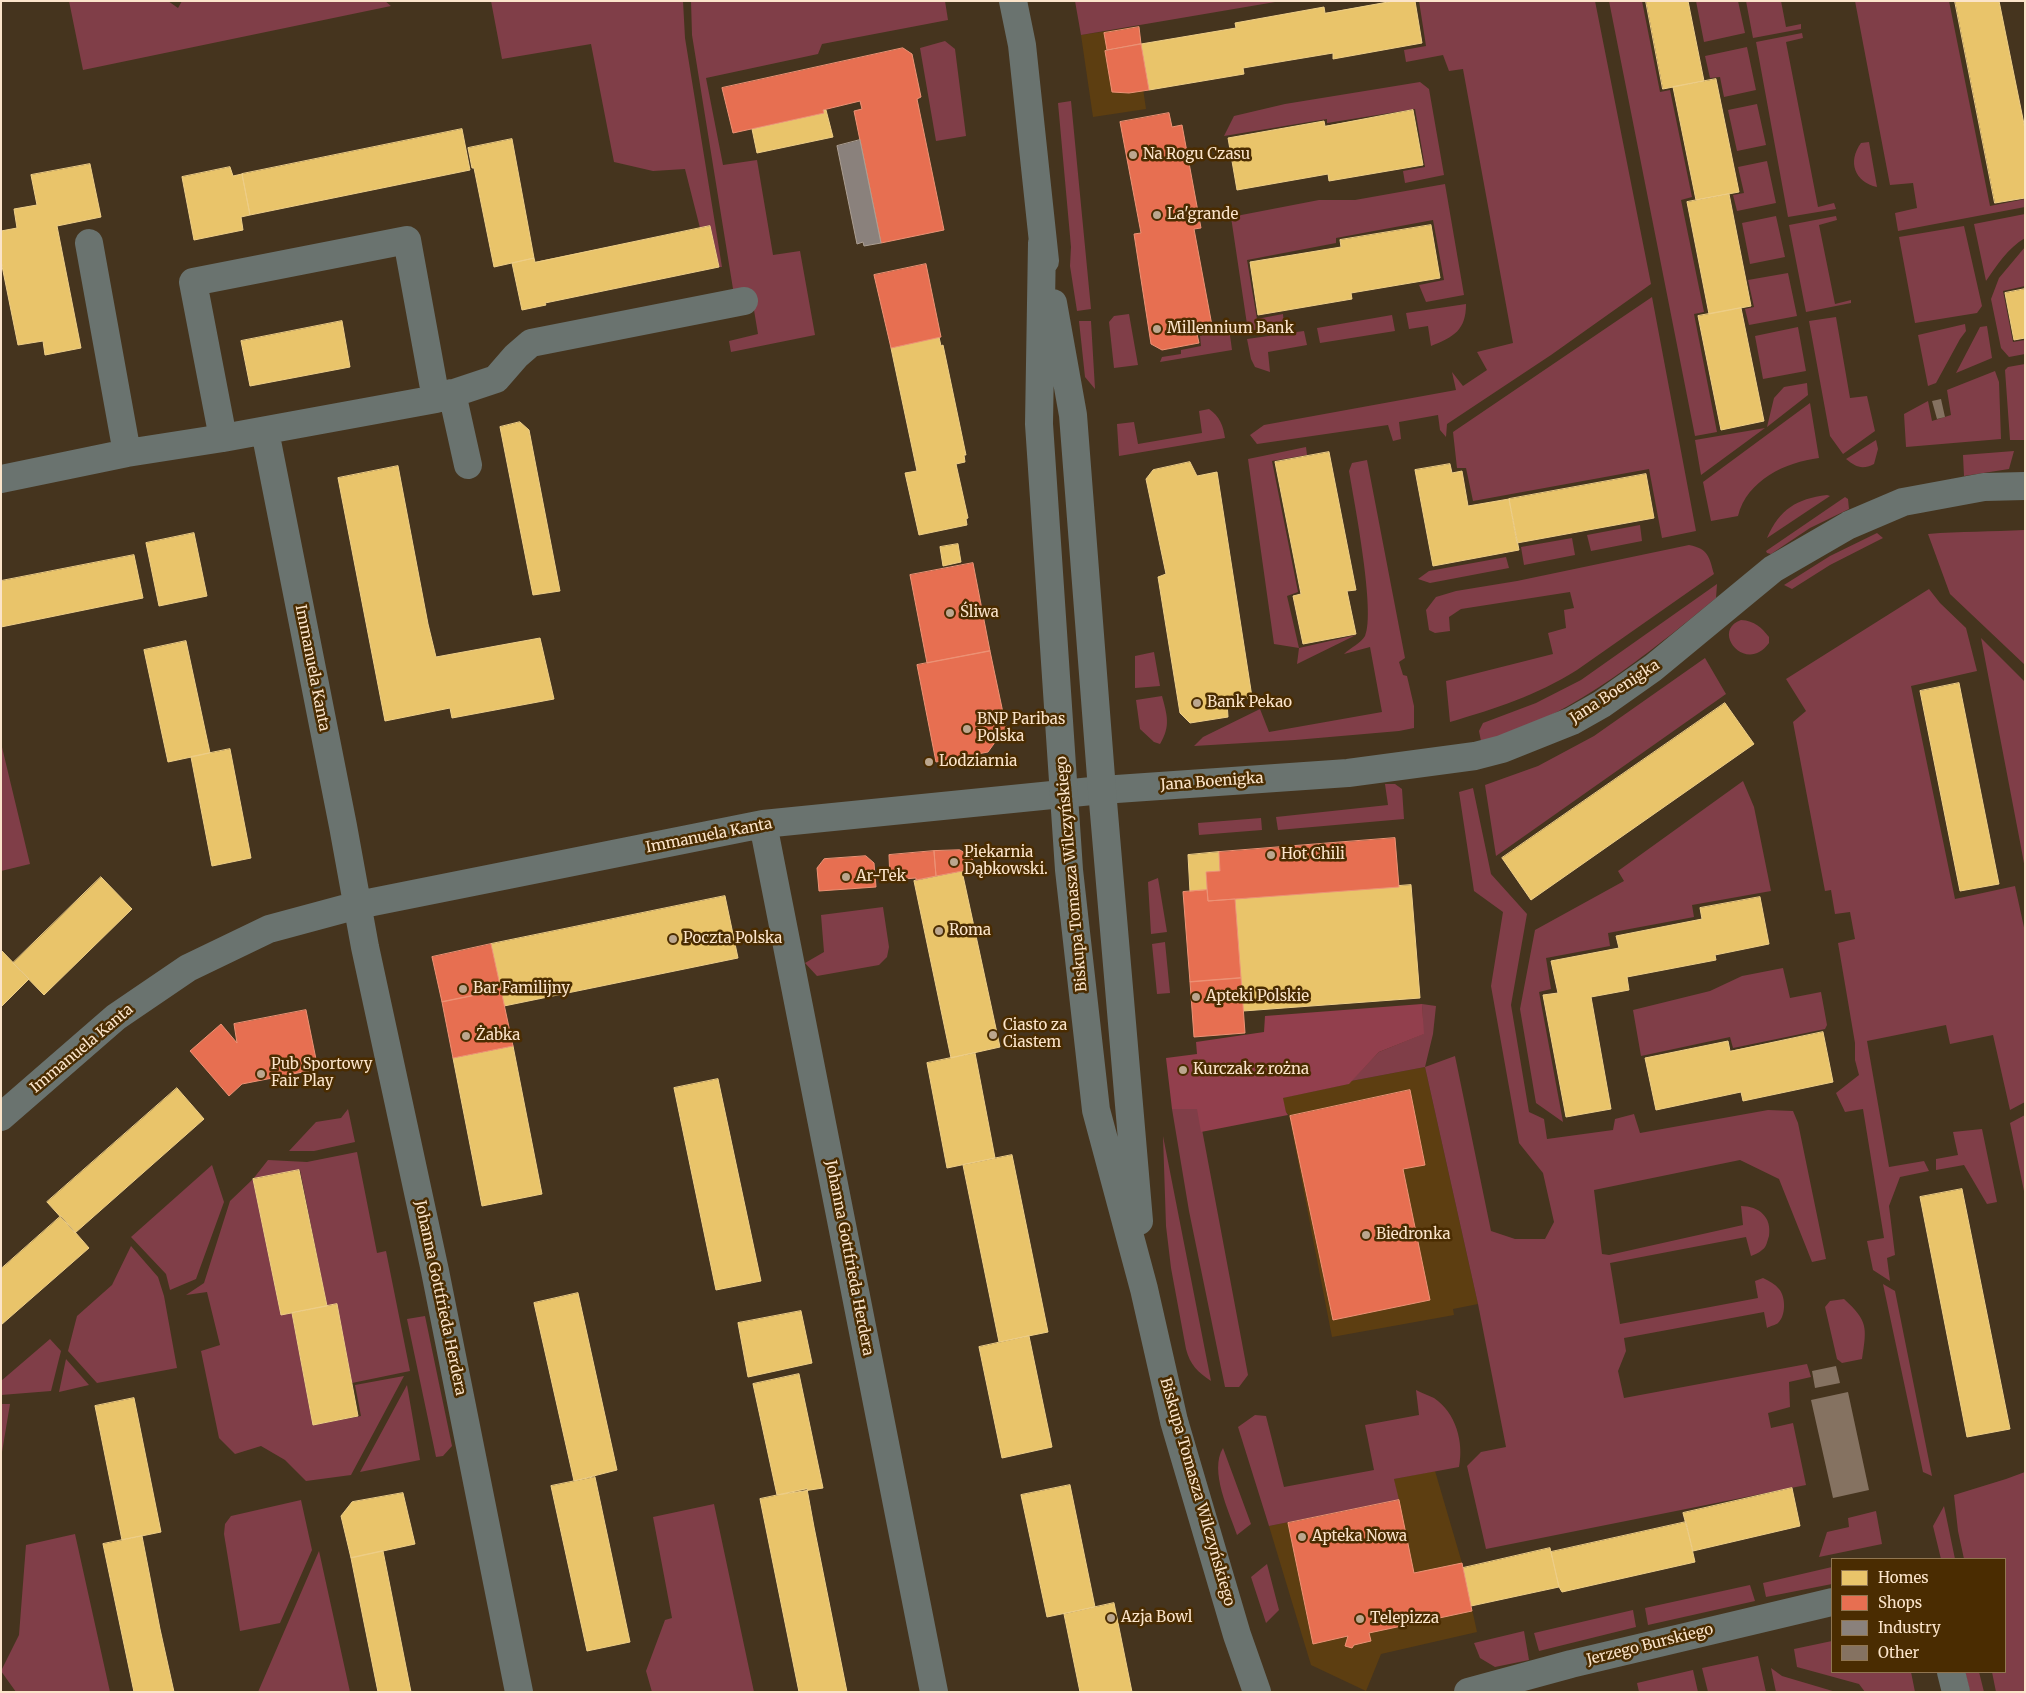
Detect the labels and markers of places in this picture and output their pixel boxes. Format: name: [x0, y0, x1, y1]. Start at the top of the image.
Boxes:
place label: Na Rogu Czasu: [1143, 146, 1250, 164]
marker: Na Rogu Czasu: [1127, 149, 1139, 161]
place label: La'grande: [1167, 206, 1238, 224]
marker: La'grande: [1151, 209, 1163, 221]
place label: Millennium Bank: [1167, 320, 1294, 338]
marker: Millennium Bank: [1151, 323, 1163, 335]
place label: Śliwa: [960, 604, 999, 622]
marker: Śliwa: [944, 607, 956, 619]
place label: Bank Pekao: [1207, 694, 1292, 712]
marker: Bank Pekao: [1191, 697, 1203, 709]
place label: BNP Paribas Polska: [977, 711, 1065, 746]
marker: BNP Paribas Polska: [961, 723, 973, 735]
place label: Lodziarnia: [939, 753, 1017, 771]
marker: Lodziarnia: [923, 756, 935, 768]
place label: Piekarnia Dąbkowski.: [964, 844, 1048, 879]
place label: Hot Chili: [1281, 846, 1345, 864]
marker: Hot Chili: [1265, 849, 1277, 861]
marker: Piekarnia Dąbkowski.: [948, 856, 960, 868]
place label: Ar-Tek: [856, 868, 906, 886]
marker: Ar-Tek: [840, 871, 852, 883]
place label: Roma: [949, 922, 991, 940]
marker: Roma: [933, 925, 945, 937]
place label: Poczta Polska: [683, 930, 782, 948]
marker: Poczta Polska: [667, 933, 679, 945]
place label: Bar Familijny: [473, 980, 570, 998]
marker: Bar Familijny: [457, 983, 469, 995]
place label: Apteki Polskie: [1206, 988, 1309, 1006]
marker: Apteki Polskie: [1190, 991, 1202, 1003]
place label: Ciasto za Ciastem: [1003, 1017, 1067, 1052]
place label: Żabka: [476, 1027, 520, 1045]
marker: Ciasto za Ciastem: [987, 1029, 999, 1041]
marker: Żabka: [460, 1030, 472, 1042]
place label: Pub Sportowy Fair Play: [271, 1056, 372, 1091]
place label: Kurczak z rożna: [1193, 1061, 1309, 1079]
marker: Kurczak z rożna: [1177, 1064, 1189, 1076]
marker: Pub Sportowy Fair Play: [255, 1068, 267, 1080]
place label: Biedronka: [1376, 1226, 1450, 1244]
marker: Biedronka: [1360, 1229, 1372, 1241]
place label: Apteka Nowa: [1312, 1528, 1407, 1546]
marker: Apteka Nowa: [1296, 1531, 1308, 1543]
place label: Azja Bowl: [1121, 1609, 1192, 1627]
place label: Telepizza: [1370, 1610, 1439, 1628]
marker: Azja Bowl: [1105, 1612, 1117, 1624]
marker: Telepizza: [1354, 1613, 1366, 1625]

